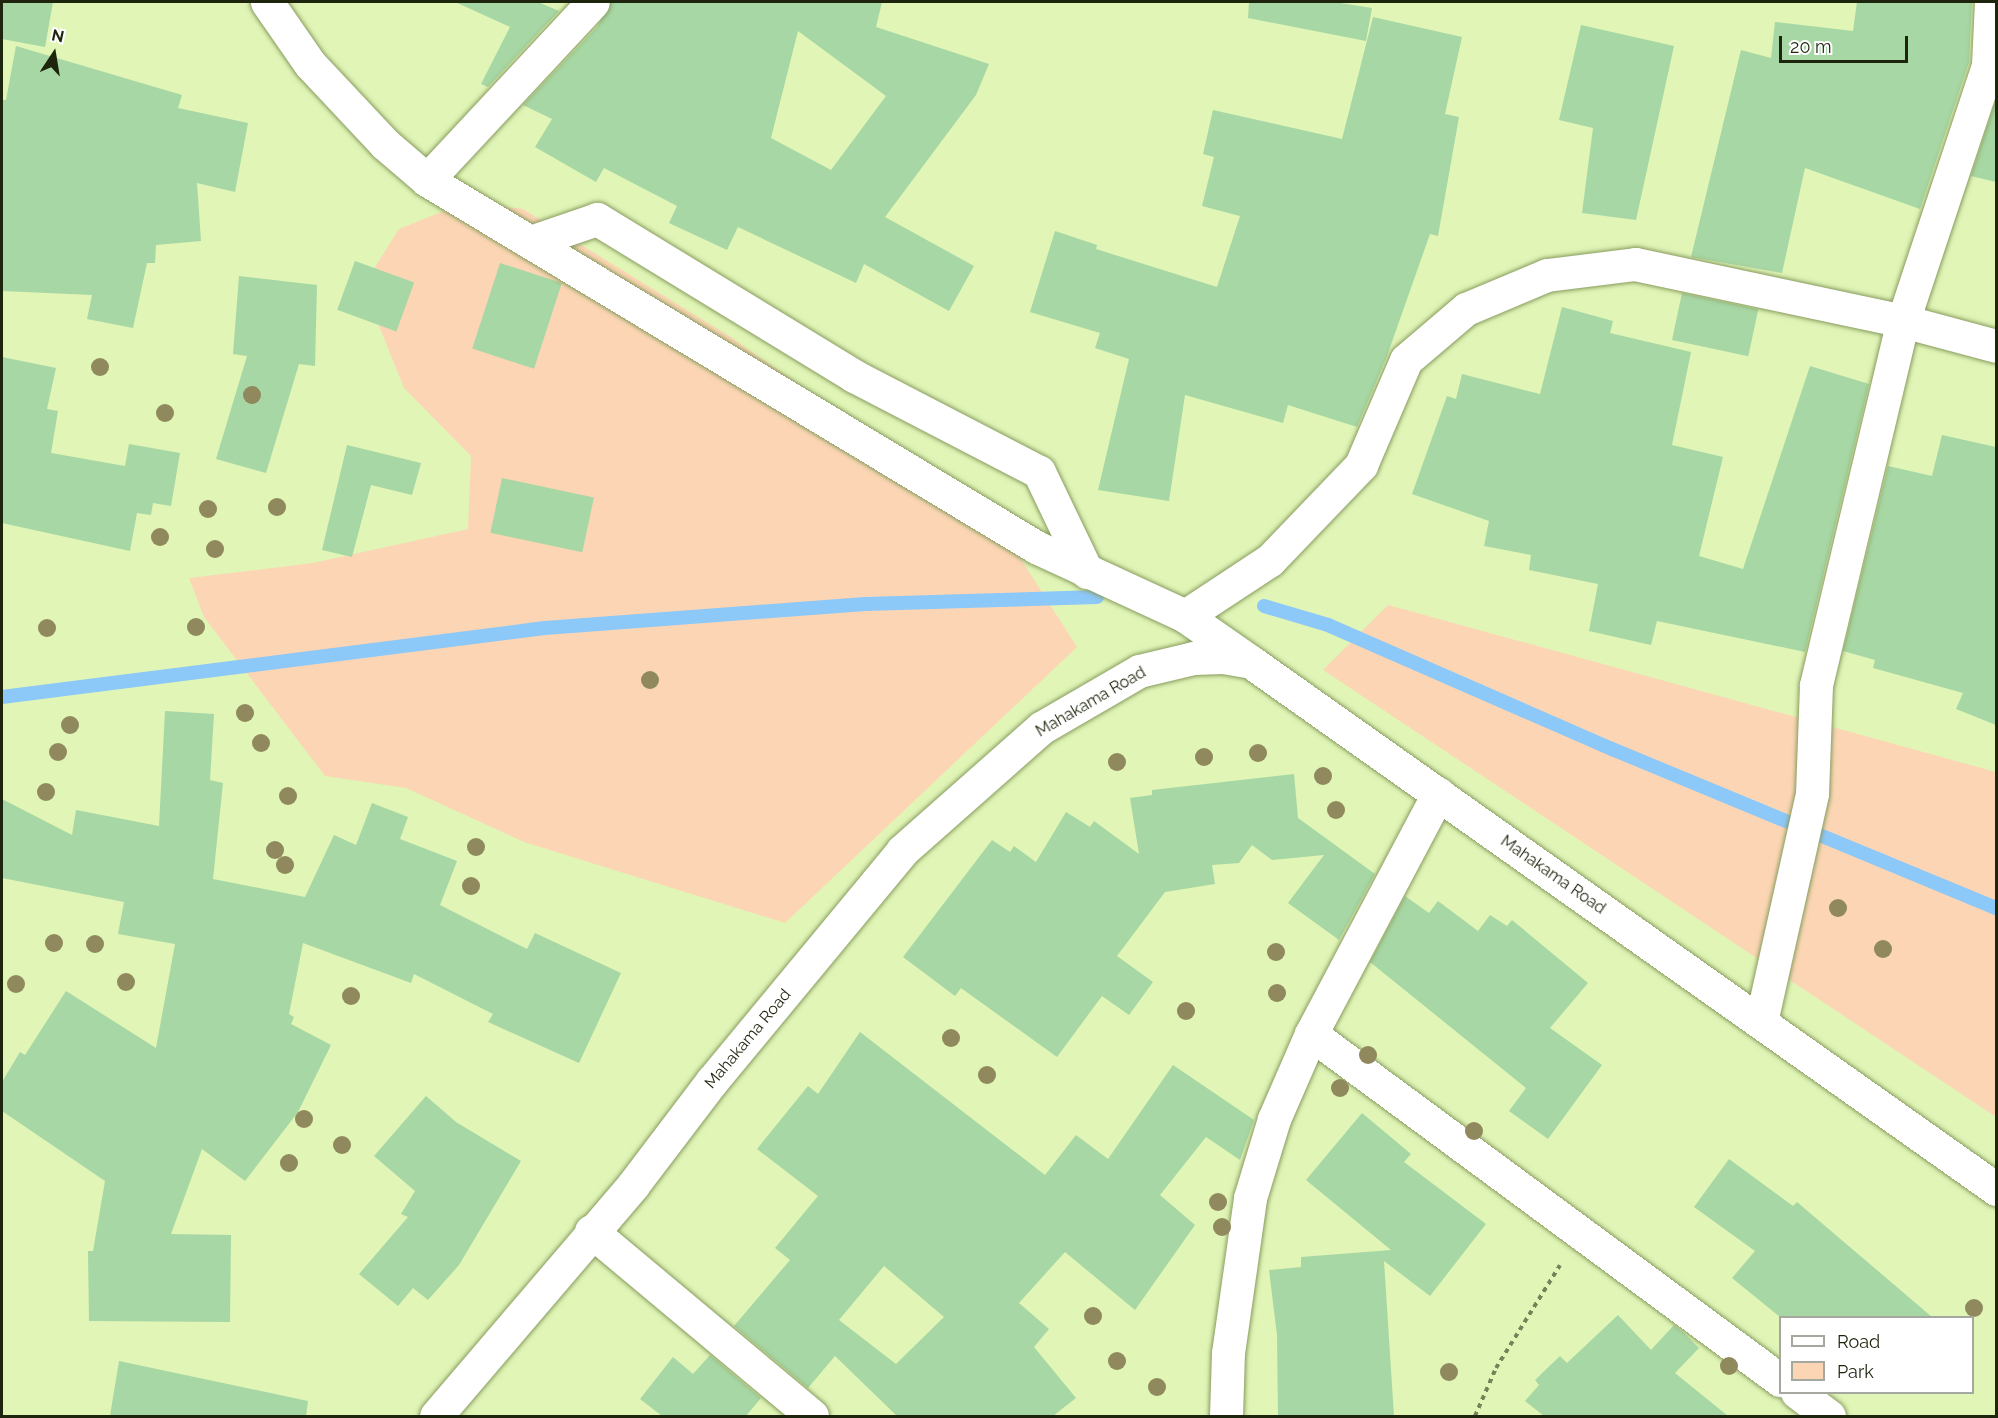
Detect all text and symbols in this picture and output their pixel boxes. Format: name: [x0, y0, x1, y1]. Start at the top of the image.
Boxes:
north arrow: [24, 24, 84, 84]
scale bar: [1782, 24, 1911, 62]
text: N: [50, 25, 66, 46]
text: 20 m: [1790, 36, 1832, 57]
street label: Mahakama Road: [1033, 663, 1149, 741]
street label: Mahakama Road: [1497, 832, 1609, 918]
street label: Mahakama Road: [701, 985, 795, 1093]
legend: [1779, 1316, 1974, 1394]
text: Road: [1837, 1331, 1880, 1352]
text: Park: [1837, 1361, 1874, 1382]

